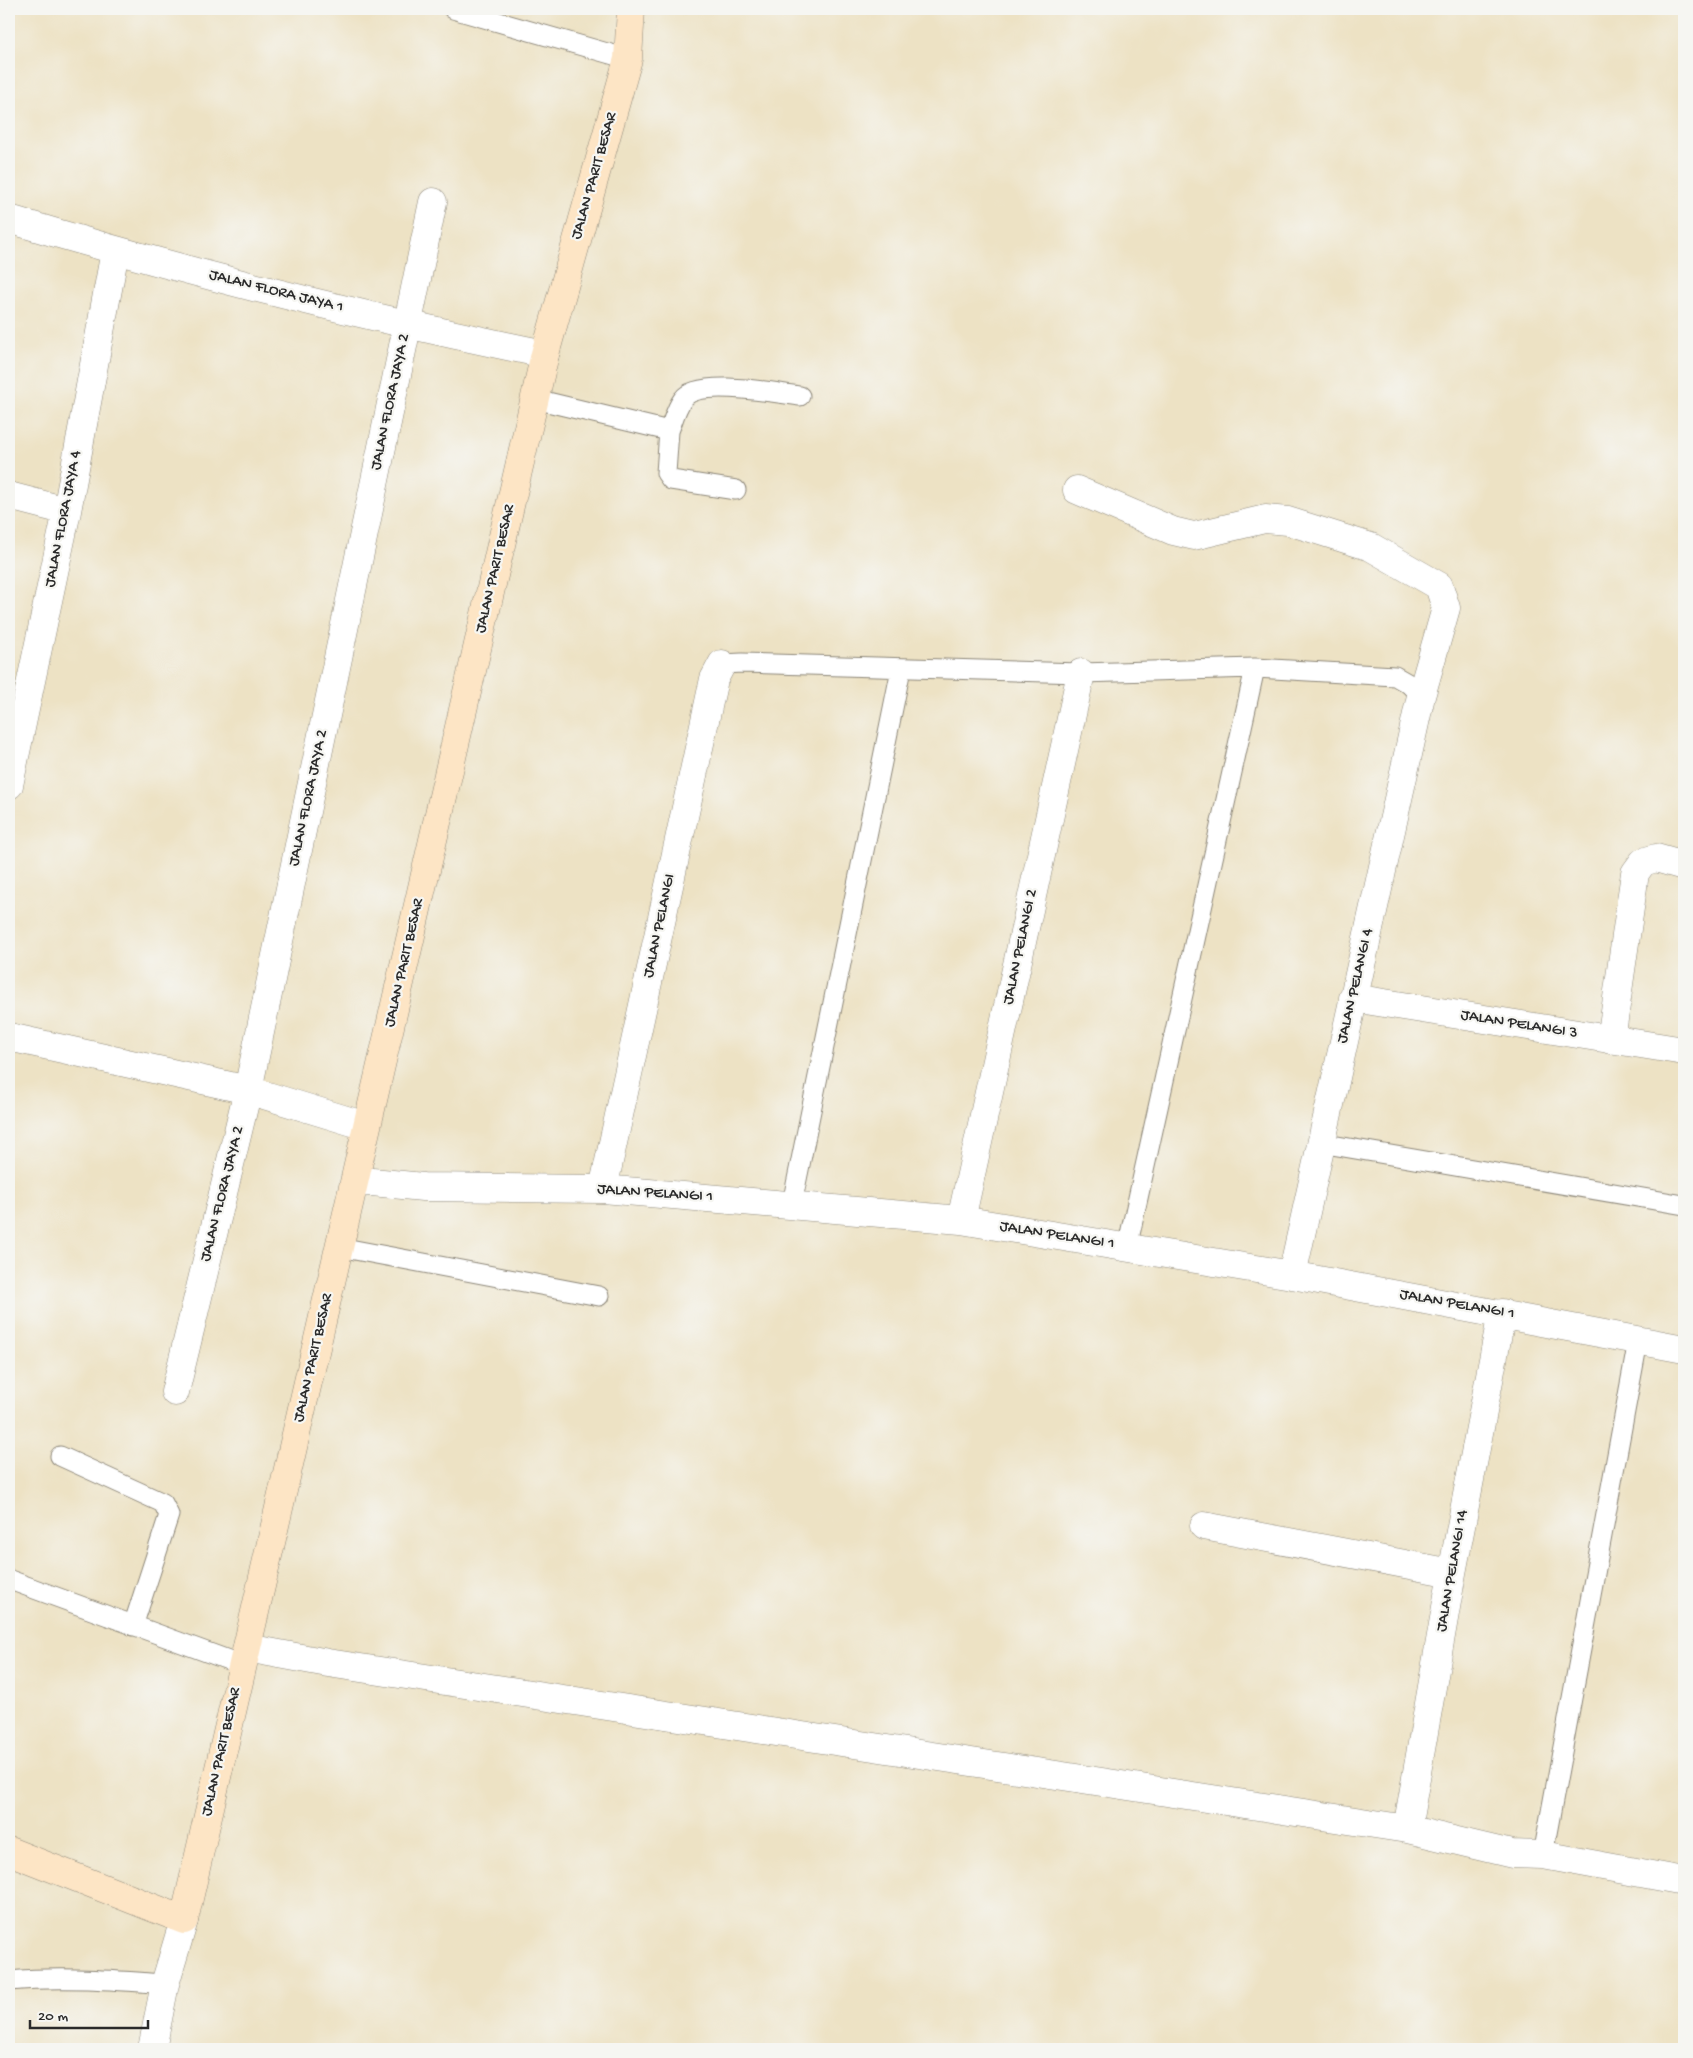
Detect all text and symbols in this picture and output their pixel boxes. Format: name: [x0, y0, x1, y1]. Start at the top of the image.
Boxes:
street label: JALAN PARIT BESAR: [568, 110, 622, 242]
street label: JALAN FLORA JAYA 1: [207, 266, 345, 318]
street label: JALAN FLORA JAYA 2: [367, 332, 415, 472]
street label: JALAN FLORA JAYA 4: [41, 449, 87, 589]
street label: JALAN PARIT BESAR: [472, 502, 520, 635]
street label: JALAN FLORA JAYA 2: [285, 728, 333, 868]
street label: JALAN PELANGI: [640, 872, 680, 980]
street label: JALAN PELANGI 2: [999, 887, 1043, 1006]
street label: JALAN PARIT BESAR: [381, 896, 429, 1029]
street label: JALAN PELANGI 4: [1334, 926, 1379, 1045]
street label: JALAN PELANGI 3: [1459, 1006, 1579, 1044]
street label: JALAN FLORA JAYA 2: [197, 1124, 249, 1264]
street label: JALAN PELANGI 1: [596, 1180, 714, 1208]
street label: JALAN PELANGI 1: [998, 1218, 1116, 1254]
street label: JALAN PELANGI 1: [1398, 1286, 1516, 1324]
street label: JALAN PARIT BESAR: [290, 1291, 338, 1424]
street label: JALAN PELANGI 14: [1433, 1508, 1473, 1634]
street label: JALAN PARIT BESAR: [198, 1685, 246, 1818]
scale bar: [30, 1998, 148, 2030]
text: 20 m: [38, 2008, 68, 2026]

